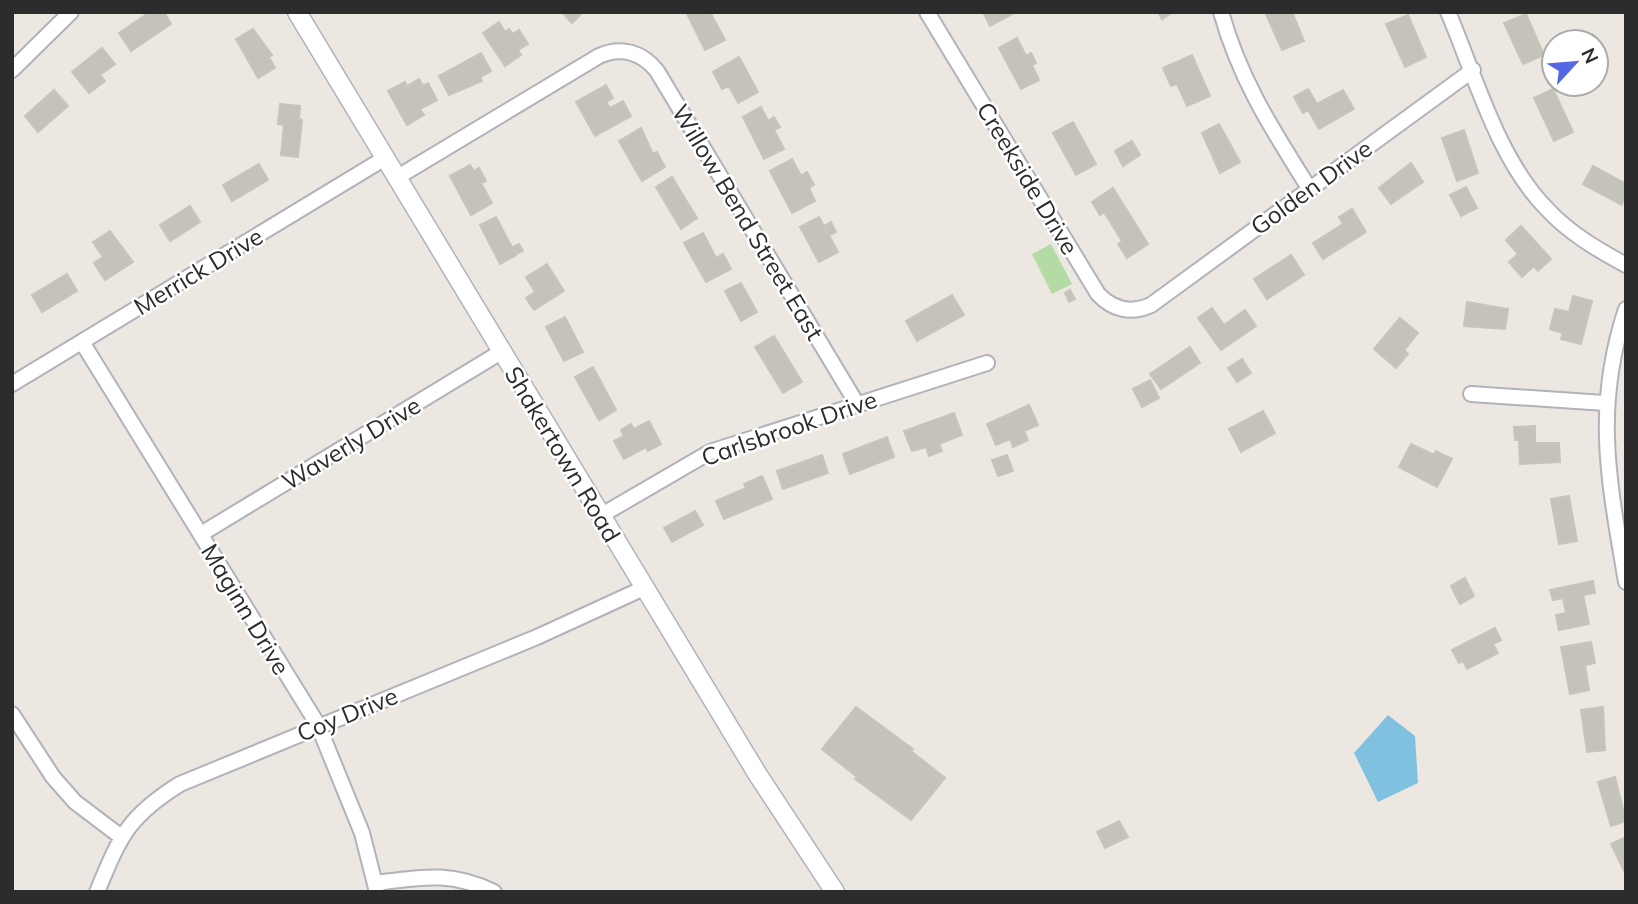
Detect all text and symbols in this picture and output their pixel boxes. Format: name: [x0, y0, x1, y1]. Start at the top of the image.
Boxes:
north arrow: [1540, 28, 1610, 98]
text: N: [1576, 44, 1604, 67]
street label: Creekside Drive: [971, 96, 1085, 260]
street label: Willow Bend Street East: [666, 99, 830, 345]
street label: Golden Drive: [1244, 133, 1378, 241]
street label: Merrick Drive: [128, 221, 268, 321]
street label: Shakertown Road: [499, 361, 627, 547]
street label: Carlsbrook Drive: [697, 384, 881, 472]
street label: Waverly Drive: [276, 390, 426, 496]
street label: Maginn Drive: [195, 538, 297, 680]
street label: Coy Drive: [292, 680, 402, 748]

